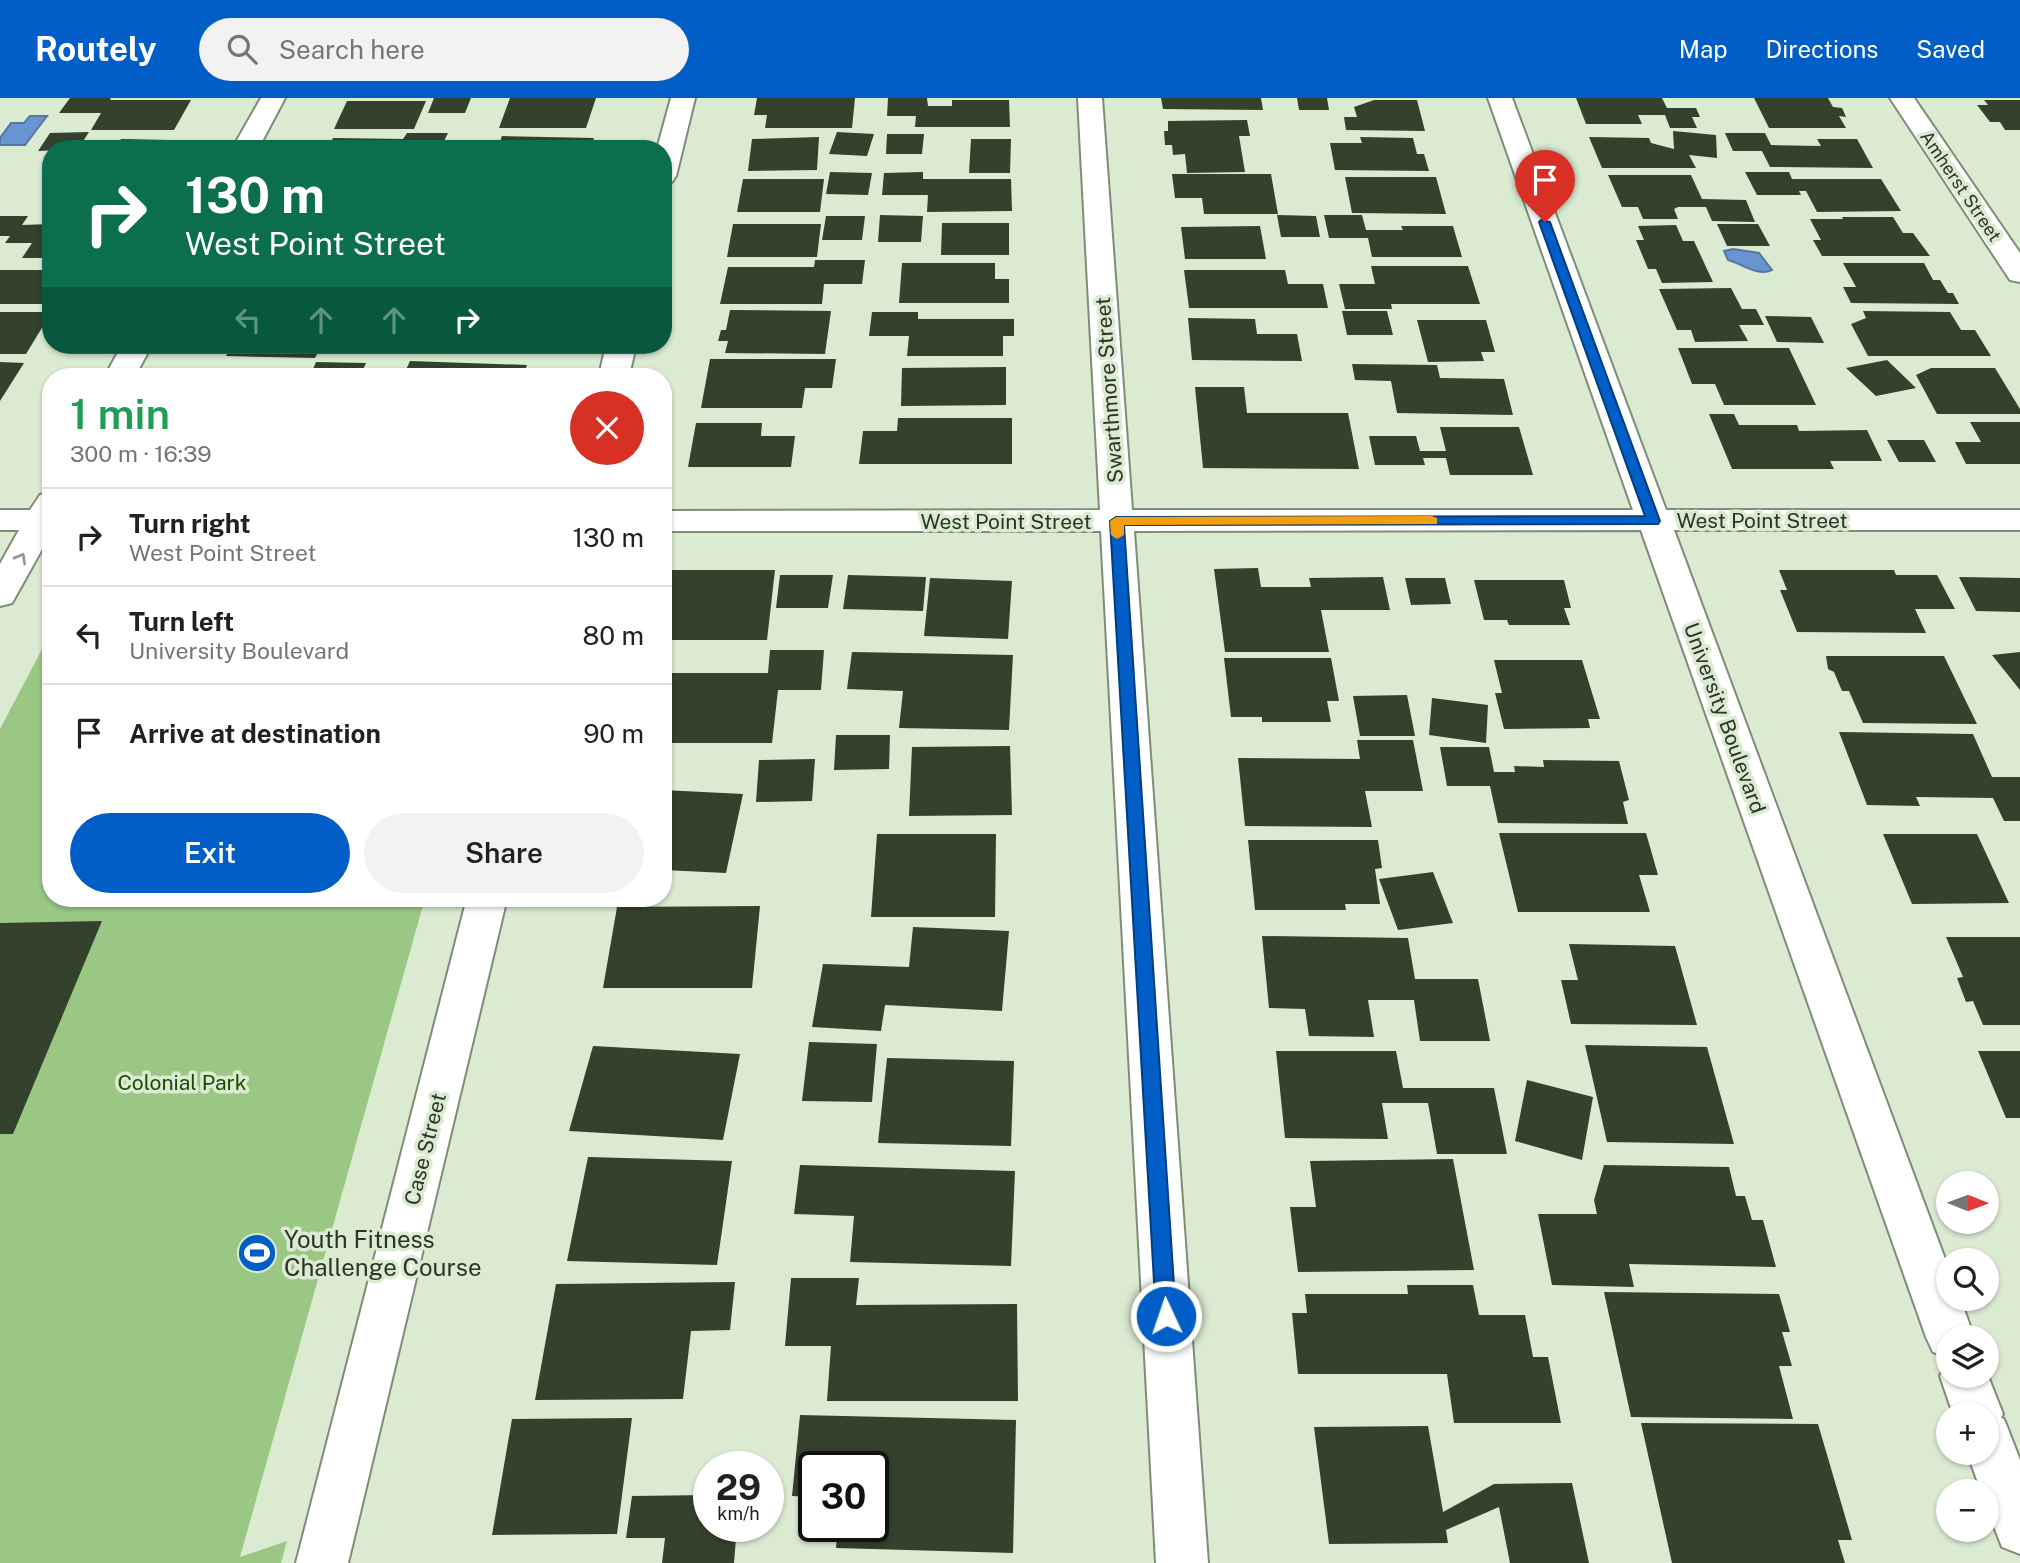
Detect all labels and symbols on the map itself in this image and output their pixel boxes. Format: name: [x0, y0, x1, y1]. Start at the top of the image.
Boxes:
street label: Amherst Street: [1916, 127, 2006, 245]
pin: [1515, 150, 1575, 222]
street label: Swarthmore Street: [1090, 296, 1128, 484]
street label: West Point Street: [1676, 508, 1848, 533]
street label: West Point Street: [920, 509, 1092, 534]
one-way arrow: [12, 552, 26, 565]
street label: University Boulevard: [1679, 619, 1771, 817]
park label: Colonial Park: [117, 1070, 247, 1095]
street label: Case Street: [399, 1090, 451, 1208]
north arrow: [1936, 1171, 1998, 1234]
place label: Youth Fitness Challenge Course: [284, 1225, 482, 1281]
sports icon: Youth Fitness Challenge Course: [236, 1232, 278, 1274]
position arrow: [1129, 1279, 1203, 1353]
speed limit sign: 30: [798, 1451, 889, 1542]

